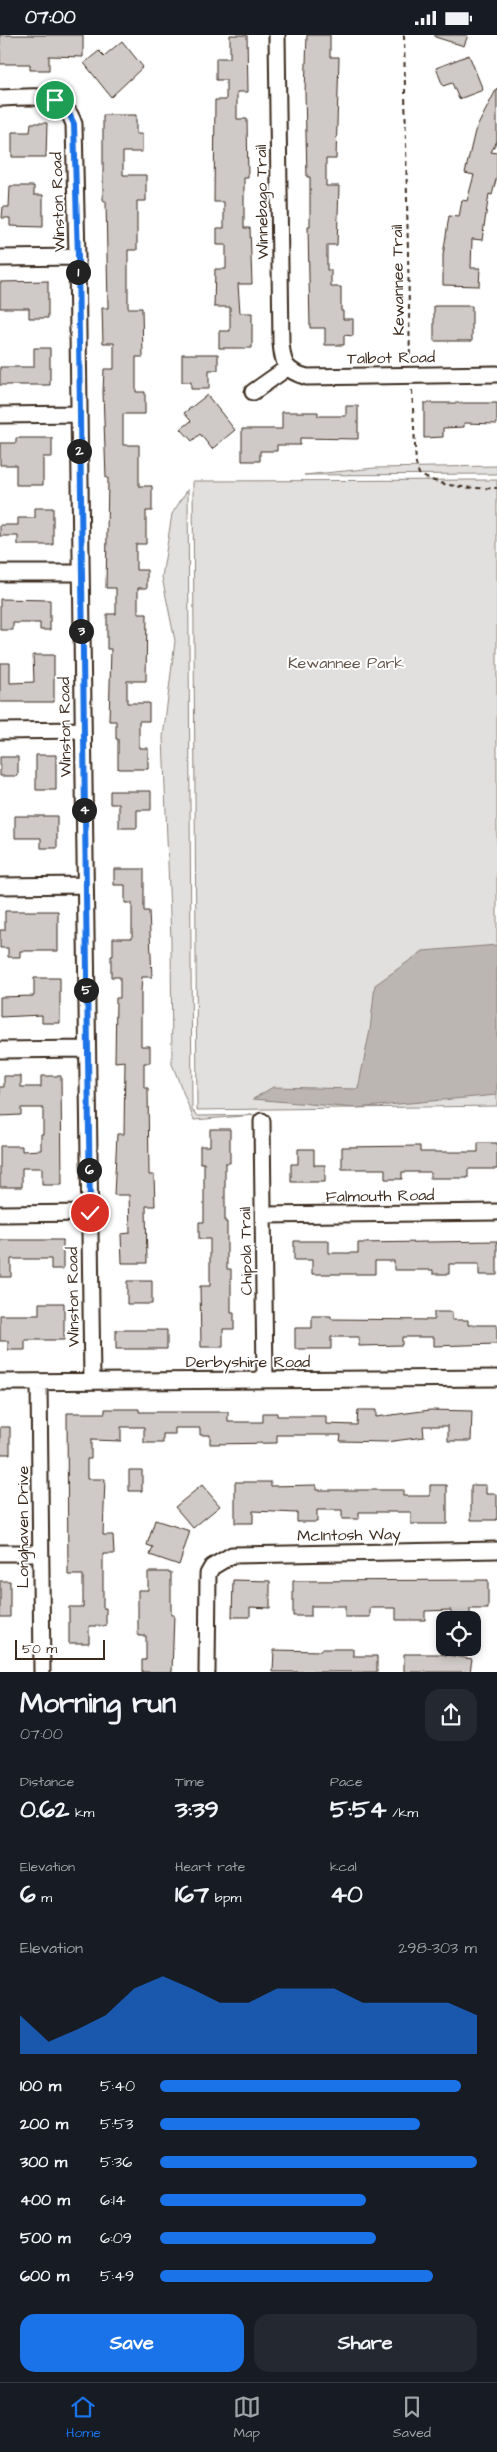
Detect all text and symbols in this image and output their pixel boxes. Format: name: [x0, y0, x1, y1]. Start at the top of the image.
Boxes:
text: 07:00: [25, 4, 76, 31]
pin: [34, 79, 76, 121]
icon: arrive: [41, 86, 69, 114]
street label: Winnebago Trail: [250, 144, 275, 260]
street label: Winston Road: [45, 152, 71, 252]
street label: Kewannee Trail: [386, 224, 410, 336]
pin: 1: [66, 259, 90, 285]
text: 1: [78, 262, 79, 282]
street label: Talbot Road: [347, 346, 435, 370]
pin: 2: [66, 439, 92, 463]
text: 2: [75, 441, 84, 461]
pin: 3: [68, 619, 94, 643]
text: 3: [78, 621, 85, 641]
park label: Kewannee Park: [288, 652, 404, 674]
street label: Winston Road: [53, 677, 77, 777]
pin: 4: [72, 797, 96, 823]
text: 4: [80, 800, 89, 820]
pin: 5: [74, 977, 98, 1003]
text: 5: [82, 980, 91, 1000]
pin: 6: [76, 1157, 102, 1183]
text: 6: [85, 1160, 94, 1180]
street label: Falmouth Road: [325, 1184, 435, 1208]
pin: [69, 1192, 111, 1234]
icon: check: [76, 1199, 104, 1227]
street label: Chipola Trail: [234, 1207, 258, 1295]
street label: Winston Road: [61, 1247, 85, 1347]
street label: Derbyshire Road: [186, 1351, 310, 1374]
street label: Longhaven Drive: [12, 1465, 35, 1588]
street label: McIntosh Way: [297, 1523, 401, 1548]
map controls: [436, 1611, 481, 1656]
button: locate: [436, 1611, 481, 1656]
scale bar: [15, 1637, 105, 1660]
text: 50 m: [22, 1639, 57, 1659]
text: Morning run: [20, 1684, 176, 1723]
button: share: [425, 1689, 477, 1741]
text: 07:00: [20, 1723, 63, 1745]
text: Distance: [20, 1772, 74, 1792]
text: Time: [175, 1772, 204, 1792]
text: Pace: [330, 1772, 362, 1792]
text: 0.62: [20, 1792, 69, 1827]
text: 3:39: [175, 1792, 219, 1827]
text: 5:54: [330, 1792, 387, 1827]
text: km: [69, 1803, 94, 1823]
text: /km: [387, 1803, 418, 1823]
text: Elevation: [20, 1857, 75, 1877]
text: Heart rate: [175, 1857, 245, 1877]
text: kcal: [330, 1857, 357, 1877]
text: 6: [20, 1877, 36, 1912]
text: 167: [175, 1877, 209, 1912]
text: 40: [330, 1877, 363, 1912]
text: m: [36, 1888, 52, 1908]
text: bpm: [209, 1888, 241, 1908]
text: Elevation: [20, 1937, 83, 1959]
text: 298–303 m: [398, 1937, 477, 1959]
text: 100 m: [20, 2075, 61, 2097]
text: 5:40: [100, 2075, 135, 2097]
text: 200 m: [20, 2113, 68, 2135]
text: 5:53: [100, 2113, 133, 2135]
text: 300 m: [20, 2151, 67, 2173]
text: 5:36: [100, 2151, 132, 2173]
text: 400 m: [20, 2189, 70, 2211]
text: 6:14: [100, 2189, 126, 2211]
text: 500 m: [20, 2227, 70, 2249]
text: 6:09: [100, 2227, 132, 2249]
text: 600 m: [20, 2265, 69, 2287]
text: 5:49: [100, 2265, 134, 2287]
button: Save: [20, 2314, 244, 2372]
button: Share: [254, 2314, 477, 2372]
tab: Home: [66, 2393, 101, 2443]
tab: Map: [233, 2393, 261, 2443]
tab: Saved: [393, 2393, 431, 2443]

